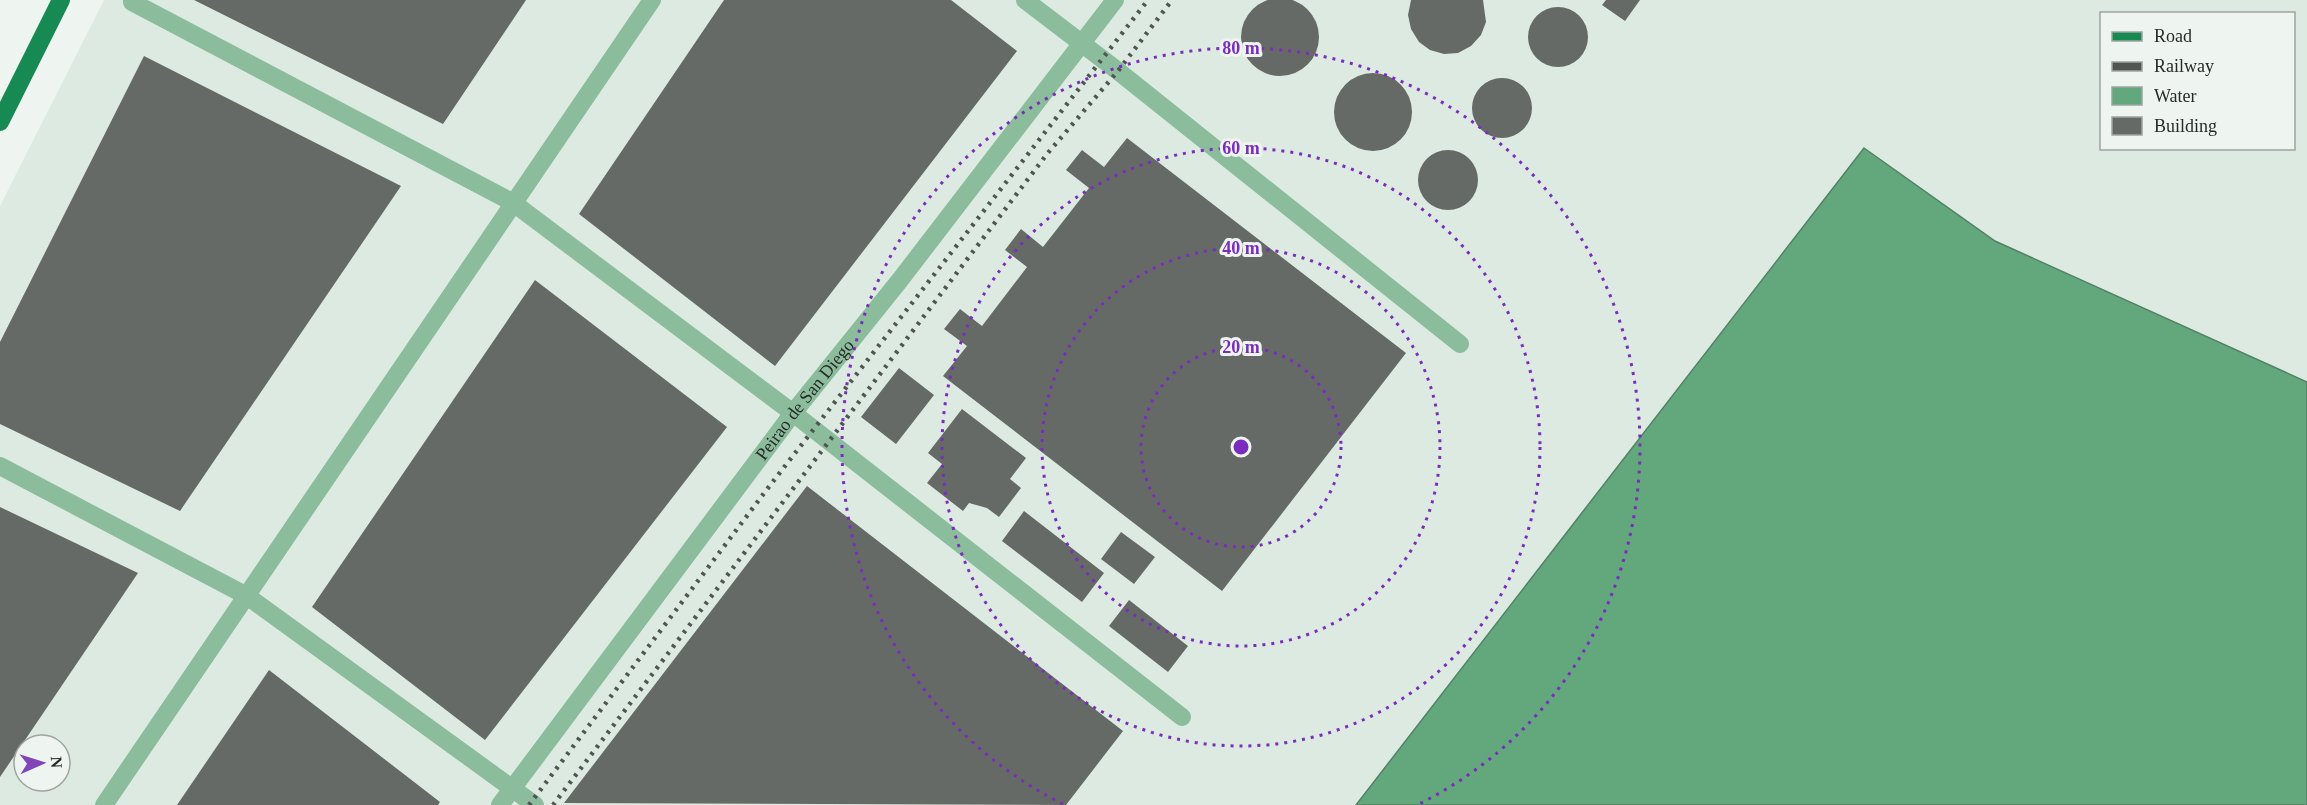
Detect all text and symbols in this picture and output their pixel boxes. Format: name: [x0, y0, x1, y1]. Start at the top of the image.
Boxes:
legend: [2100, 12, 2295, 150]
text: Road: [2154, 26, 2192, 46]
text: 80 m: [1222, 38, 1260, 58]
text: Railway: [2154, 56, 2214, 76]
text: Water: [2154, 86, 2197, 106]
text: Building: [2154, 116, 2217, 136]
text: 60 m: [1222, 138, 1260, 158]
text: 40 m: [1222, 238, 1260, 258]
street label: Peirao de San Diego: [751, 336, 858, 464]
text: 20 m: [1222, 337, 1260, 357]
centre of rings: [1231, 437, 1251, 457]
north arrow: [12, 733, 72, 793]
text: N: [48, 756, 65, 769]

